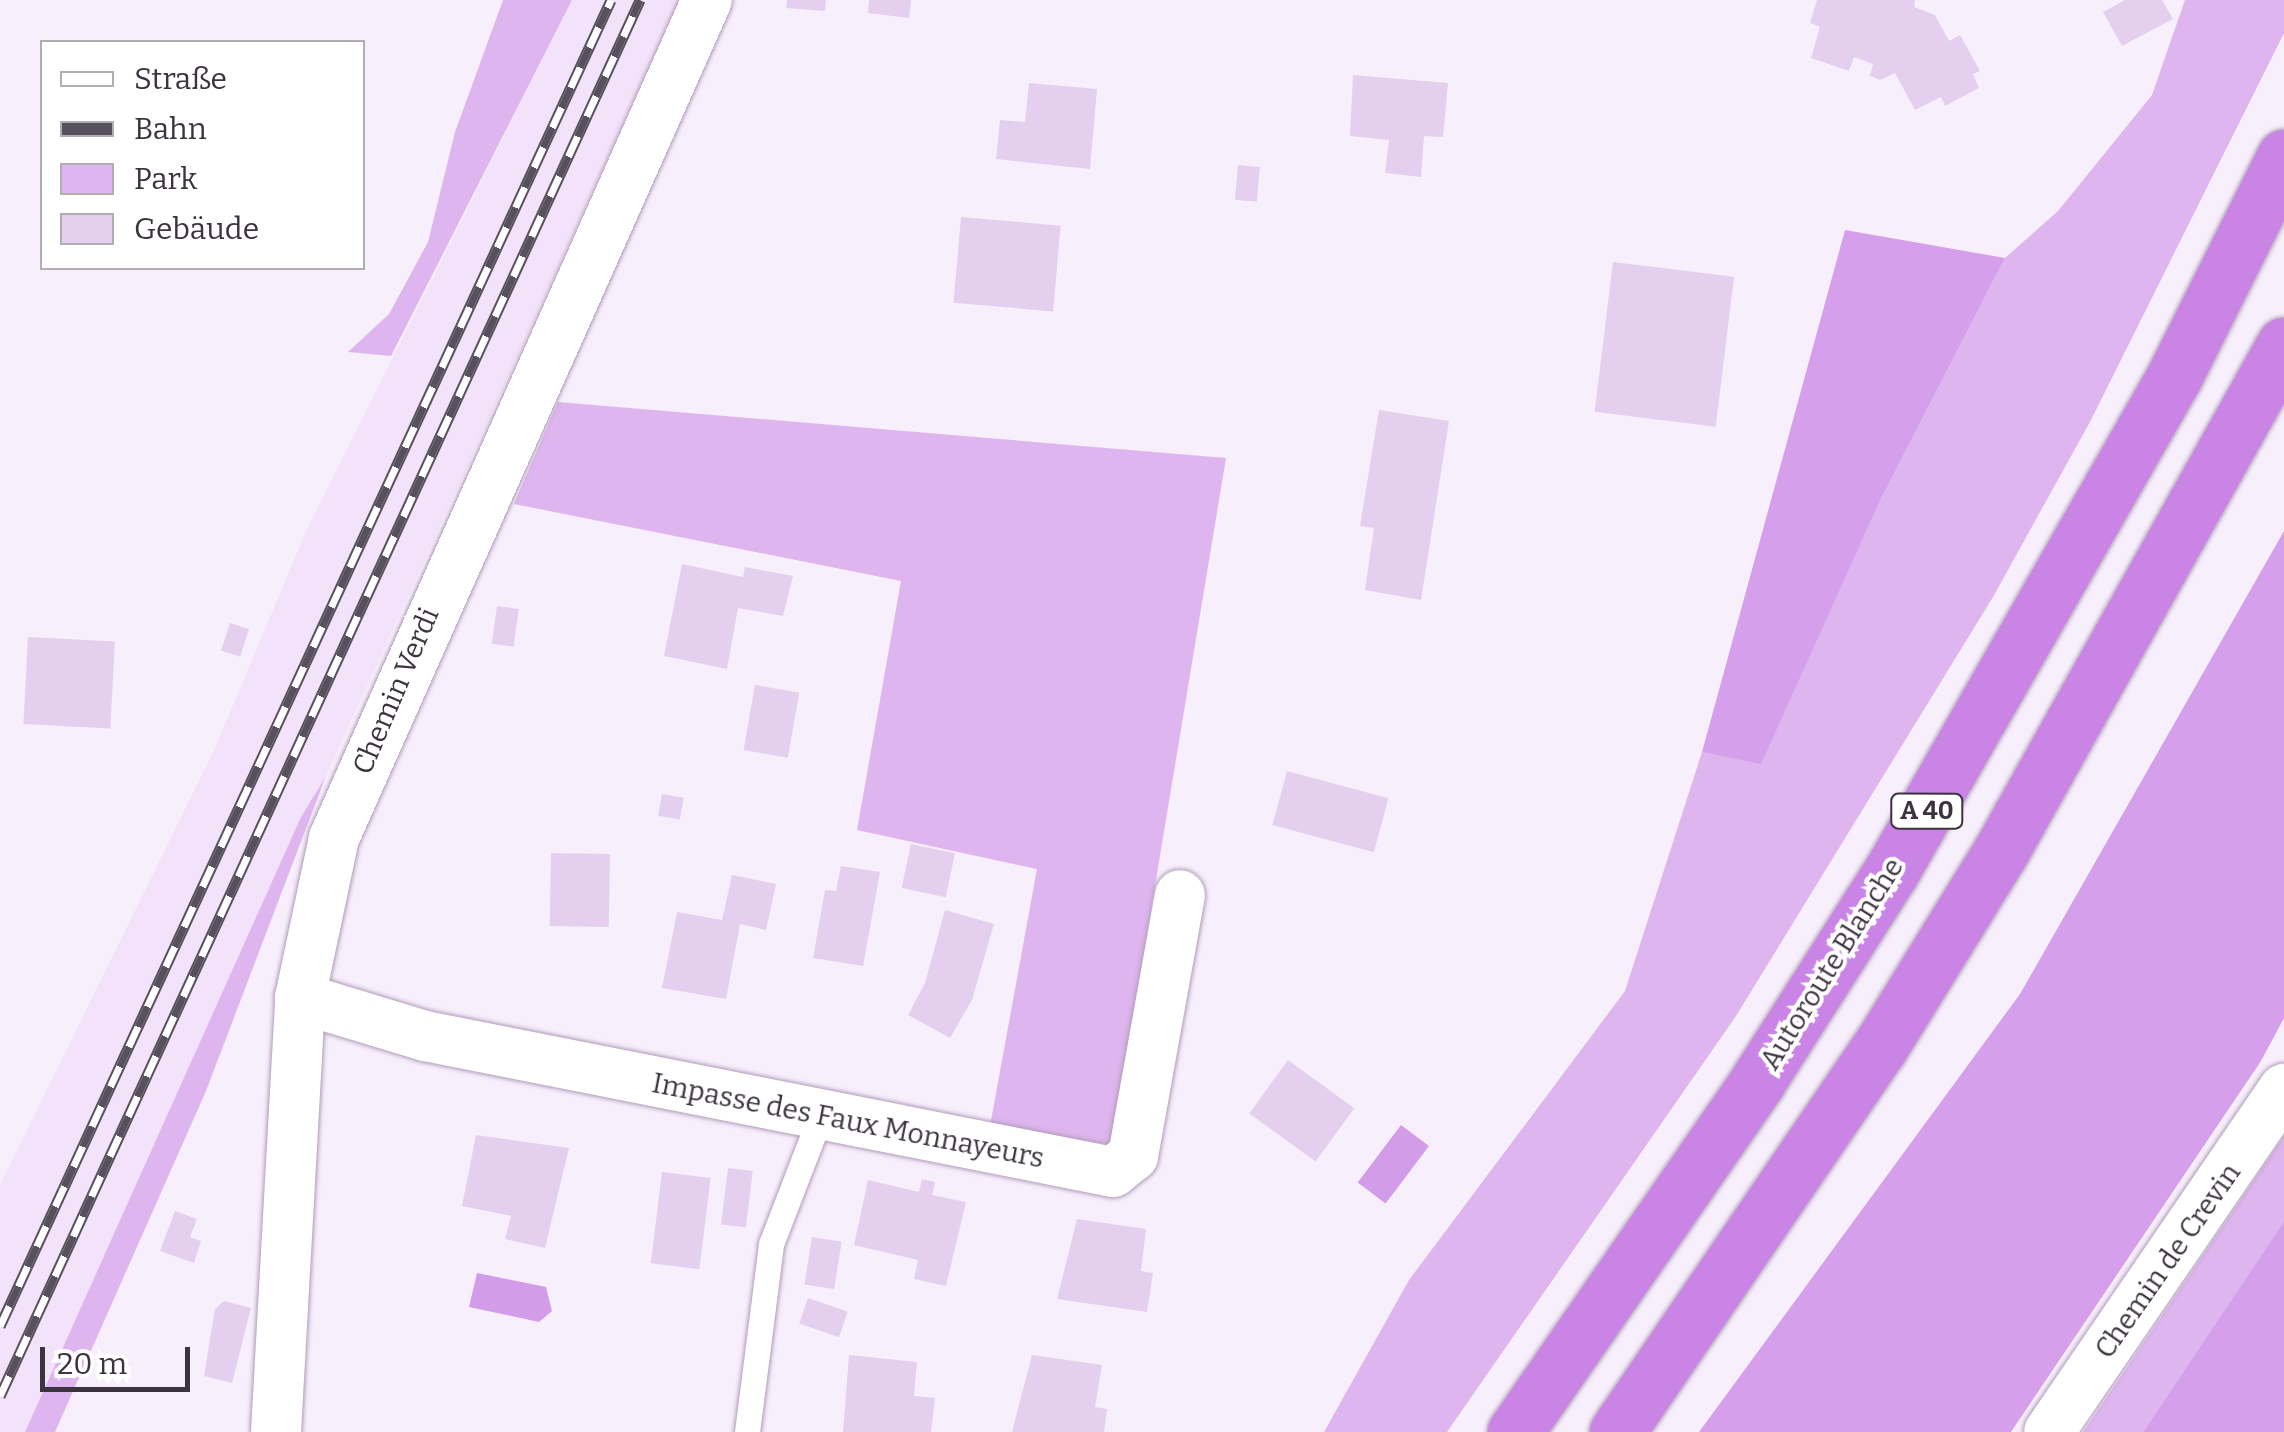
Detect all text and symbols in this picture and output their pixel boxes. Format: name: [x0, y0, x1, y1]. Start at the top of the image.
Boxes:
legend: [40, 40, 365, 270]
text: Straße: [134, 61, 227, 97]
text: Bahn: [134, 111, 207, 147]
text: Park: [134, 161, 197, 197]
text: Gebäude: [134, 211, 259, 247]
street label: Chemin Verdi: [346, 603, 446, 779]
road number: A 40: [1890, 791, 1964, 831]
street label: Autoroute Blanche: [1753, 852, 1911, 1076]
street label: Impasse des Faux Monnayeurs: [649, 1066, 1047, 1176]
street label: Chemin de Crevin: [2088, 1157, 2248, 1365]
scale bar: [45, 1327, 195, 1389]
text: 20 m: [57, 1346, 127, 1382]

